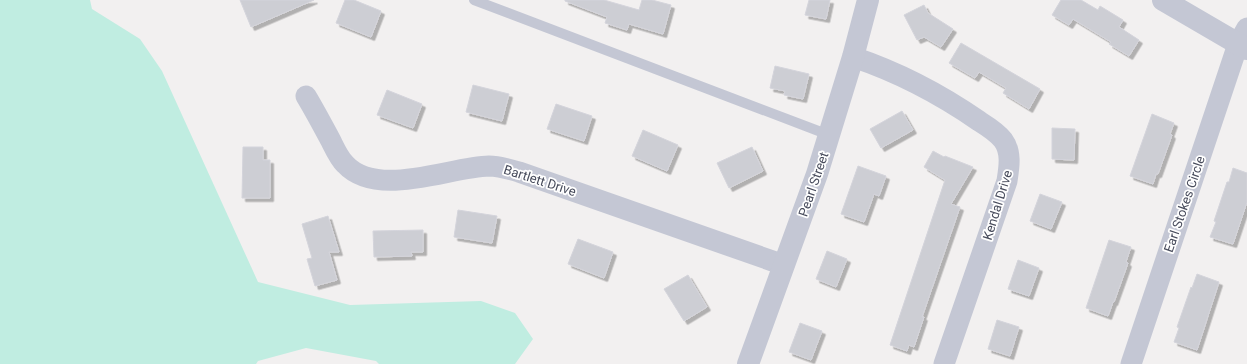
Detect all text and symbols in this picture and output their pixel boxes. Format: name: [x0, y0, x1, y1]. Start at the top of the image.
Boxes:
street label: Pearl Street: [795, 150, 831, 218]
street label: Earl Stokes Circle: [1161, 154, 1208, 254]
street label: Bartlett Drive: [502, 162, 578, 199]
street label: Kendal Drive: [980, 168, 1015, 242]

